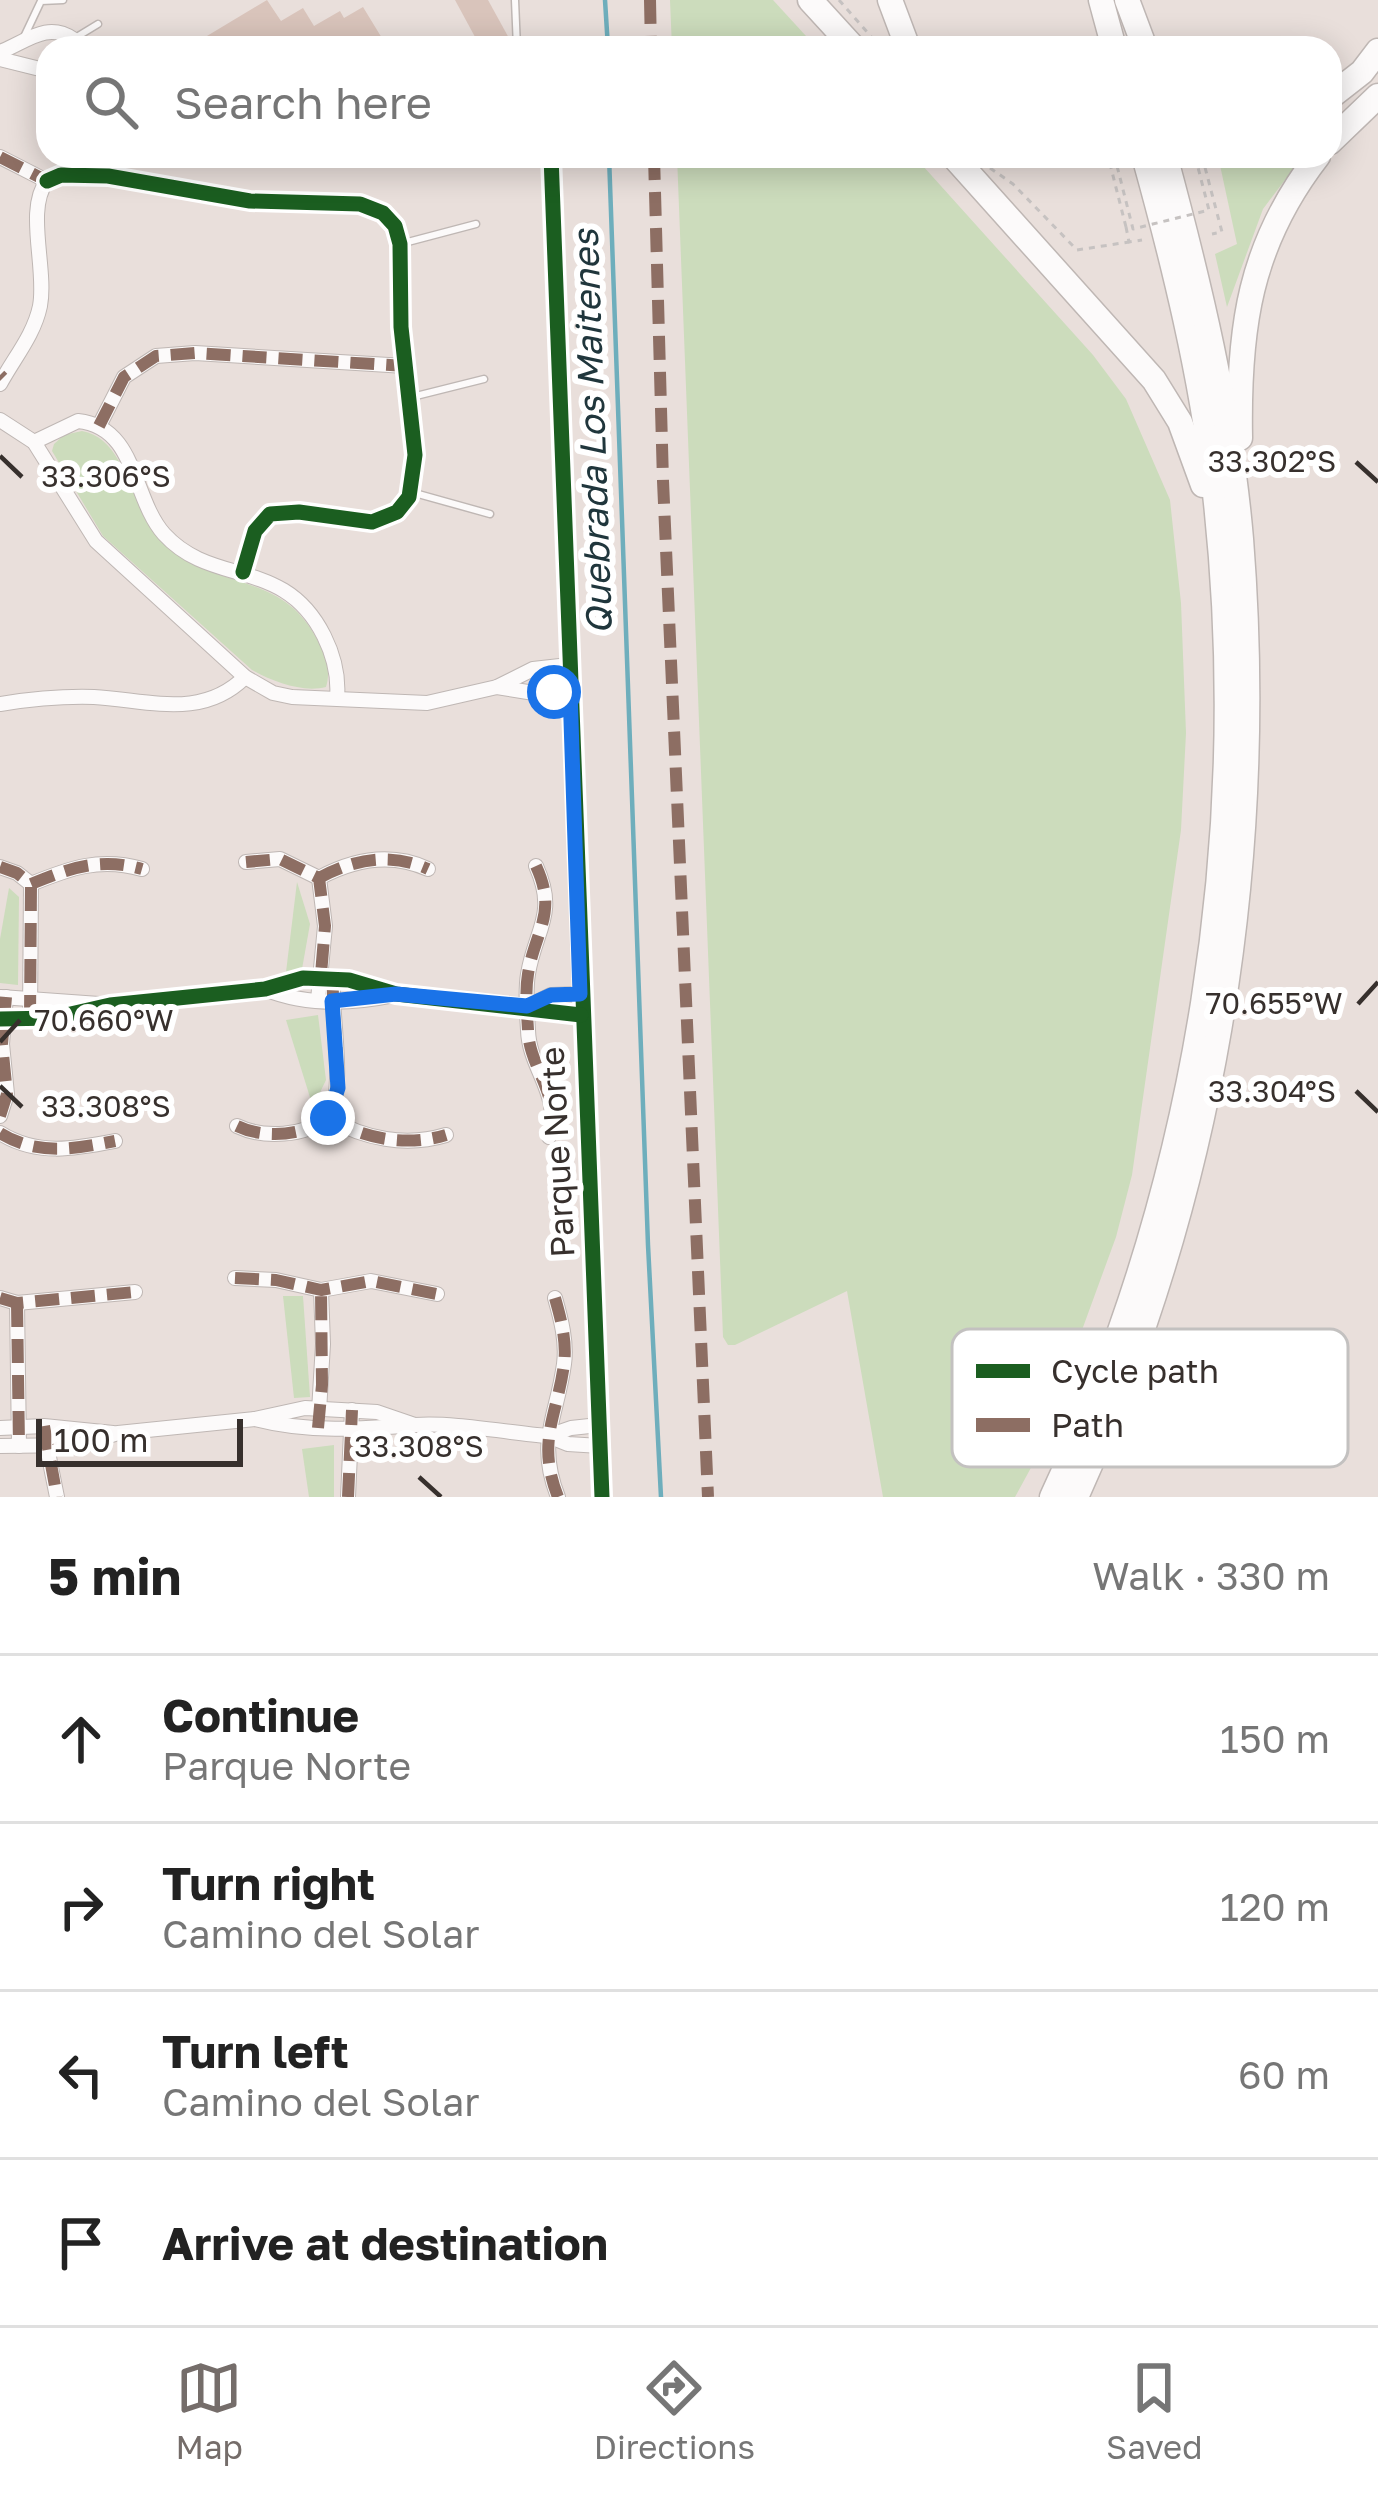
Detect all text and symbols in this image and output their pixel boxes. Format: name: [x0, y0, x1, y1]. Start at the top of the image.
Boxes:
search box: [36, 36, 1342, 168]
icon: search: [78, 69, 144, 135]
text: Search here: [174, 75, 432, 129]
water label: Quebrada Los Maitenes: [563, 227, 620, 635]
text: 33.302°S: [1208, 443, 1336, 479]
text: 33.306°S: [41, 458, 171, 494]
route start: [527, 665, 581, 719]
text: 70.655°W: [1206, 985, 1342, 1021]
text: 70.660°W: [35, 1002, 173, 1038]
street label: Parque Norte: [532, 1046, 581, 1258]
text: 33.304°S: [1208, 1073, 1336, 1109]
text: 33.308°S: [41, 1088, 171, 1124]
route end: [301, 1091, 355, 1145]
legend: [952, 1329, 1348, 1467]
text: Cycle path: [1051, 1351, 1219, 1390]
text: Path: [1051, 1405, 1124, 1444]
scale bar: [36, 1413, 243, 1466]
text: 100 m: [54, 1420, 148, 1459]
text: 33.308°S: [354, 1428, 484, 1464]
text: 5 min: [48, 1545, 181, 1606]
text: Walk · 330 m: [1092, 1552, 1330, 1599]
text: Continue: [162, 1688, 359, 1742]
icon: ahead: [48, 1706, 114, 1772]
text: 150 m: [1220, 1715, 1330, 1762]
text: Parque Norte: [162, 1742, 411, 1789]
text: Turn right: [162, 1856, 375, 1910]
icon: right: [48, 1874, 114, 1940]
text: 120 m: [1220, 1883, 1330, 1930]
text: Camino del Solar: [162, 1910, 480, 1957]
text: Turn left: [162, 2024, 349, 2078]
icon: left: [48, 2042, 114, 2108]
text: 60 m: [1238, 2051, 1330, 2098]
text: Camino del Solar: [162, 2078, 480, 2125]
icon: arrive: [48, 2210, 114, 2276]
text: Arrive at destination: [162, 2216, 608, 2270]
tab: Map: [176, 2355, 243, 2466]
tab: Directions: [594, 2355, 755, 2466]
tab: Saved: [1106, 2355, 1202, 2466]

